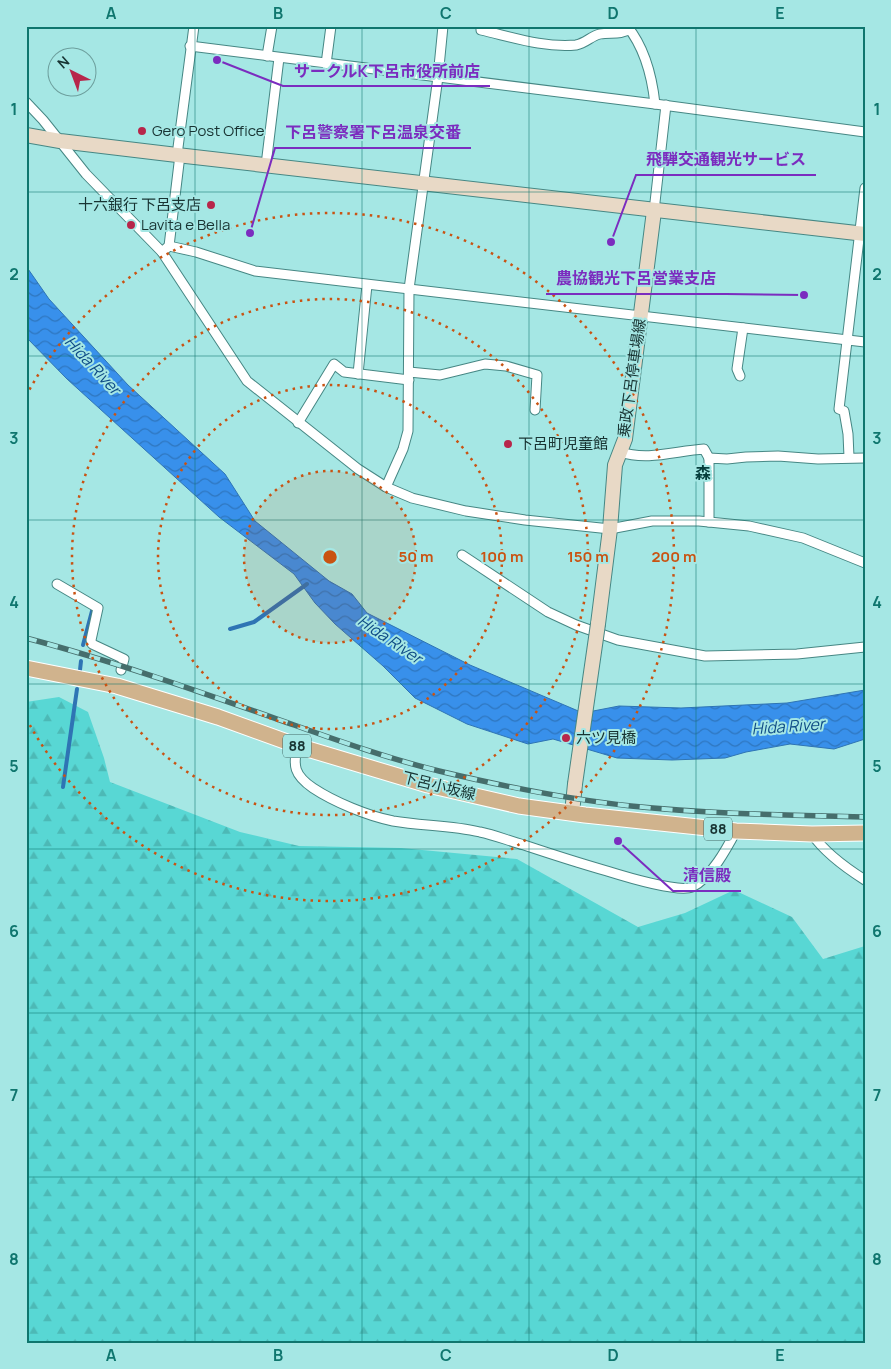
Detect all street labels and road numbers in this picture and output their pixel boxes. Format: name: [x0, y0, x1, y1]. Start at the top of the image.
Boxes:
street label: 乗政下呂停車場線: [613, 317, 650, 439]
road number: 88: [283, 734, 311, 758]
street label: 下呂小坂線: [400, 766, 478, 805]
road number: 88: [704, 818, 732, 841]

